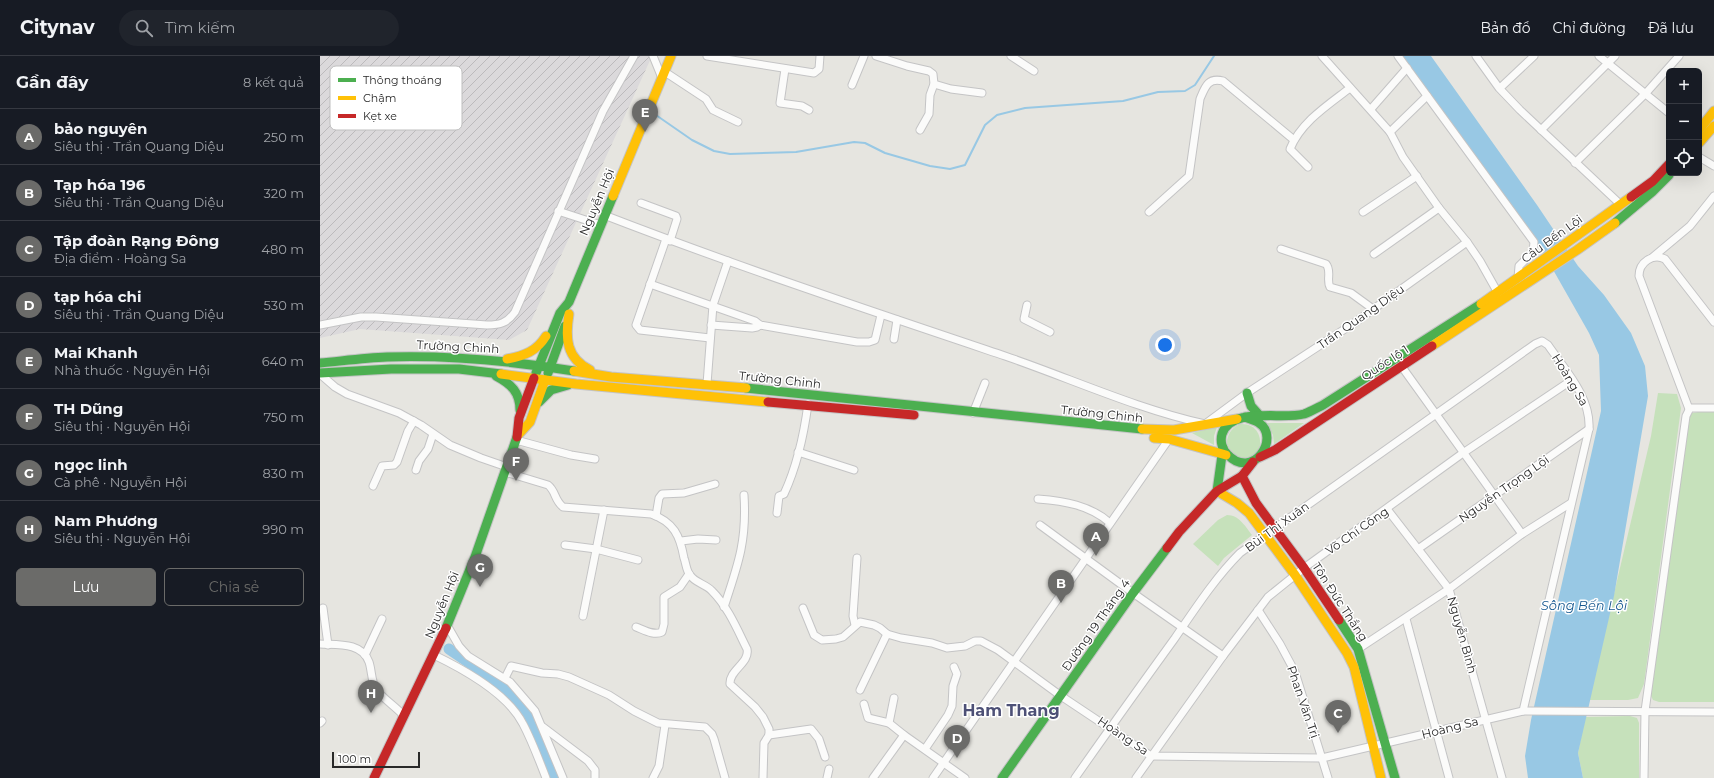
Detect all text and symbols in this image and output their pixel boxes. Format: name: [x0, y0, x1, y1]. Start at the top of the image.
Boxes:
search box: [119, 10, 399, 46]
text: Citynav: [20, 16, 95, 39]
icon: search: [133, 17, 155, 39]
text: Tìm kiếm: [165, 18, 235, 37]
text: Bản đồ: [1480, 19, 1531, 37]
text: Chỉ đường: [1553, 19, 1626, 37]
text: Đã lưu: [1648, 19, 1694, 37]
legend: [330, 66, 462, 130]
map controls: [1666, 68, 1702, 176]
button: +: [1666, 68, 1702, 104]
text: Gần đây: [16, 72, 88, 92]
text: Thông thoáng: [363, 73, 442, 87]
text: 8 kết quả: [243, 74, 304, 90]
text: Chậm: [363, 91, 396, 105]
pin: E: [632, 99, 658, 132]
button: −: [1666, 104, 1702, 140]
text: Kẹt xe: [363, 109, 397, 123]
text: bảo nguyên: [54, 119, 147, 138]
text: A: [24, 129, 34, 145]
text: 250 m: [263, 129, 304, 145]
text: Siêu thị · Trần Quang Diệu: [54, 138, 224, 154]
button: locate: [1666, 140, 1702, 176]
street label: Nguyễn Hội: [576, 166, 617, 238]
text: Tạp hóa 196: [54, 175, 145, 194]
text: B: [24, 185, 34, 201]
text: 320 m: [264, 185, 304, 201]
text: Siêu thị · Trần Quang Diệu: [54, 194, 224, 210]
street label: Cầu Bến Lội: [1518, 211, 1585, 266]
text: Tập đoàn Rạng Đông: [54, 231, 219, 250]
text: C: [24, 241, 34, 257]
text: 480 m: [261, 241, 304, 257]
text: Địa điểm · Hoàng Sa: [54, 250, 187, 266]
street label: Trần Quang Diệu: [1314, 281, 1407, 352]
text: tạp hóa chi: [54, 287, 141, 306]
text: D: [24, 297, 34, 313]
text: 530 m: [264, 297, 304, 313]
text: Siêu thị · Trần Quang Diệu: [54, 306, 224, 322]
your location: [1155, 335, 1175, 355]
street label: Trường Chinh: [416, 337, 500, 356]
street label: Quốc lộ 1: [1358, 342, 1411, 384]
text: Mai Khanh: [54, 343, 138, 362]
street label: Hoàng Sa: [1549, 351, 1592, 409]
text: E: [25, 353, 33, 369]
text: 640 m: [262, 353, 304, 369]
text: Nhà thuốc · Nguyễn Hội: [54, 362, 210, 378]
street label: Trường Chinh: [738, 368, 822, 391]
text: TH Dũng: [54, 399, 123, 418]
street label: Trường Chinh: [1060, 402, 1144, 425]
text: F: [25, 409, 33, 425]
text: 750 m: [263, 409, 304, 425]
text: Siêu thị · Nguyễn Hội: [54, 418, 190, 434]
pin: F: [503, 448, 529, 481]
street label: Nguyễn Trọng Lội: [1456, 452, 1552, 525]
text: ngọc linh: [54, 455, 128, 474]
text: G: [24, 465, 34, 481]
text: 830 m: [263, 465, 304, 481]
text: Cà phê · Nguyễn Hội: [54, 474, 187, 490]
street label: Bùi Thị Xuân: [1242, 498, 1312, 555]
street label: Võ Chí Công: [1322, 503, 1391, 558]
text: Nam Phương: [54, 511, 158, 530]
text: H: [24, 521, 34, 537]
text: 990 m: [262, 521, 304, 537]
pin: A: [1083, 523, 1109, 556]
text: Siêu thị · Nguyễn Hội: [54, 530, 190, 546]
pin: G: [467, 554, 493, 587]
street label: Tôn Đức Thắng: [1309, 559, 1372, 644]
button: Lưu: [16, 568, 156, 606]
button: Chia sẻ: [164, 568, 304, 606]
street label: Nguyễn Hội: [421, 569, 462, 641]
pin: B: [1048, 570, 1074, 603]
street label: Đường 19 Tháng 4: [1058, 576, 1133, 674]
street label: Nguyễn Bình: [1444, 595, 1481, 675]
water label: Sông Bến Lội: [1541, 597, 1628, 613]
street label: Phan Văn Trị: [1284, 664, 1323, 740]
pin: H: [358, 680, 384, 713]
pin: C: [1325, 700, 1351, 733]
district label: Ham Thang: [962, 701, 1060, 720]
street label: Hoàng Sa: [1095, 713, 1152, 758]
street label: Hoàng Sa: [1420, 713, 1480, 742]
pin: D: [944, 725, 970, 758]
scale bar: [332, 750, 420, 769]
text: 100 m: [338, 752, 371, 766]

